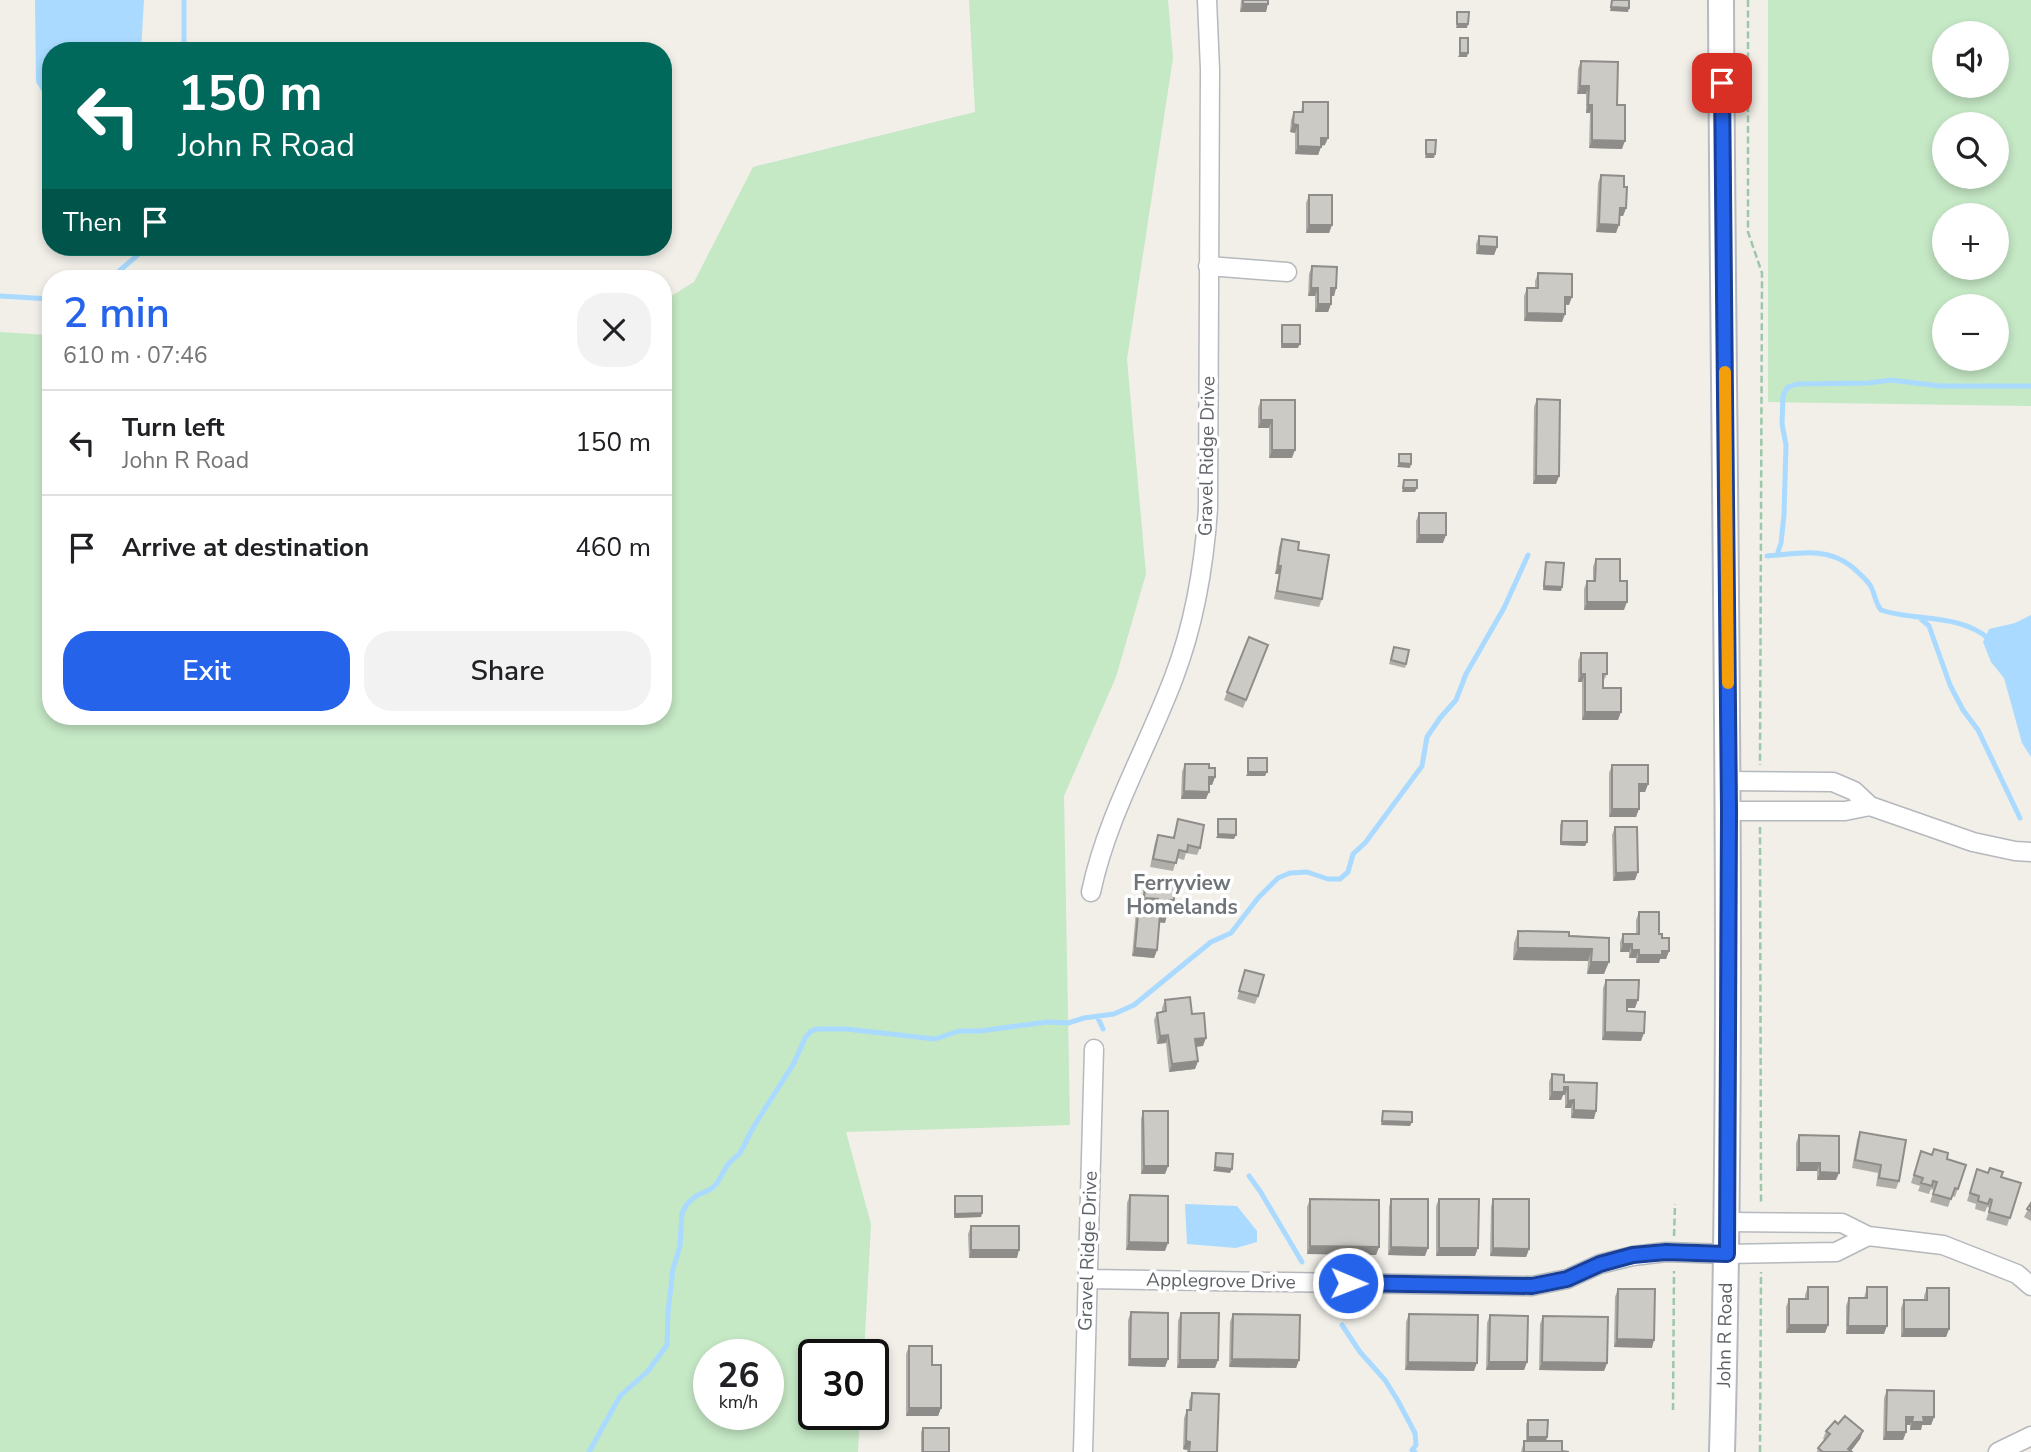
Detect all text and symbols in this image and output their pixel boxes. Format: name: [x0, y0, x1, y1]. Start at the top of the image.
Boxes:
map controls: [1932, 21, 2009, 371]
button: sound: [1932, 21, 2009, 98]
pin: [1692, 53, 1752, 113]
text: 150 m: [178, 60, 322, 127]
icon: arrive: [1703, 64, 1741, 102]
icon: left: [63, 70, 154, 161]
button: search: [1932, 112, 2009, 189]
text: John R Road: [178, 124, 355, 167]
icon: arrive: [136, 203, 174, 241]
button: +: [1932, 203, 2009, 280]
text: Then: [63, 205, 122, 240]
text: 2 min: [63, 285, 170, 342]
button: close: [577, 293, 651, 367]
button: −: [1932, 294, 2009, 371]
text: 610 m · 07:46: [63, 340, 208, 371]
street label: Gravel Ridge Drive: [1193, 376, 1221, 536]
text: Turn left: [122, 410, 225, 445]
icon: left: [63, 424, 101, 462]
text: 150 m: [575, 425, 651, 460]
text: John R Road: [122, 445, 249, 476]
icon: arrive: [63, 529, 101, 567]
text: Arrive at destination: [122, 530, 369, 565]
text: 460 m: [575, 530, 651, 565]
button: Exit: [63, 631, 350, 711]
button: Share: [364, 631, 651, 711]
district label: Ferryview Homelands: [1126, 869, 1238, 921]
street label: Gravel Ridge Drive: [1072, 1171, 1104, 1331]
position arrow: [1311, 1246, 1385, 1320]
street label: Applegrove Drive: [1146, 1267, 1296, 1295]
street label: John R Road: [1711, 1282, 1739, 1389]
speed limit sign: 30: [798, 1339, 889, 1430]
text: 26: [717, 1352, 760, 1399]
text: km/h: [719, 1390, 758, 1414]

